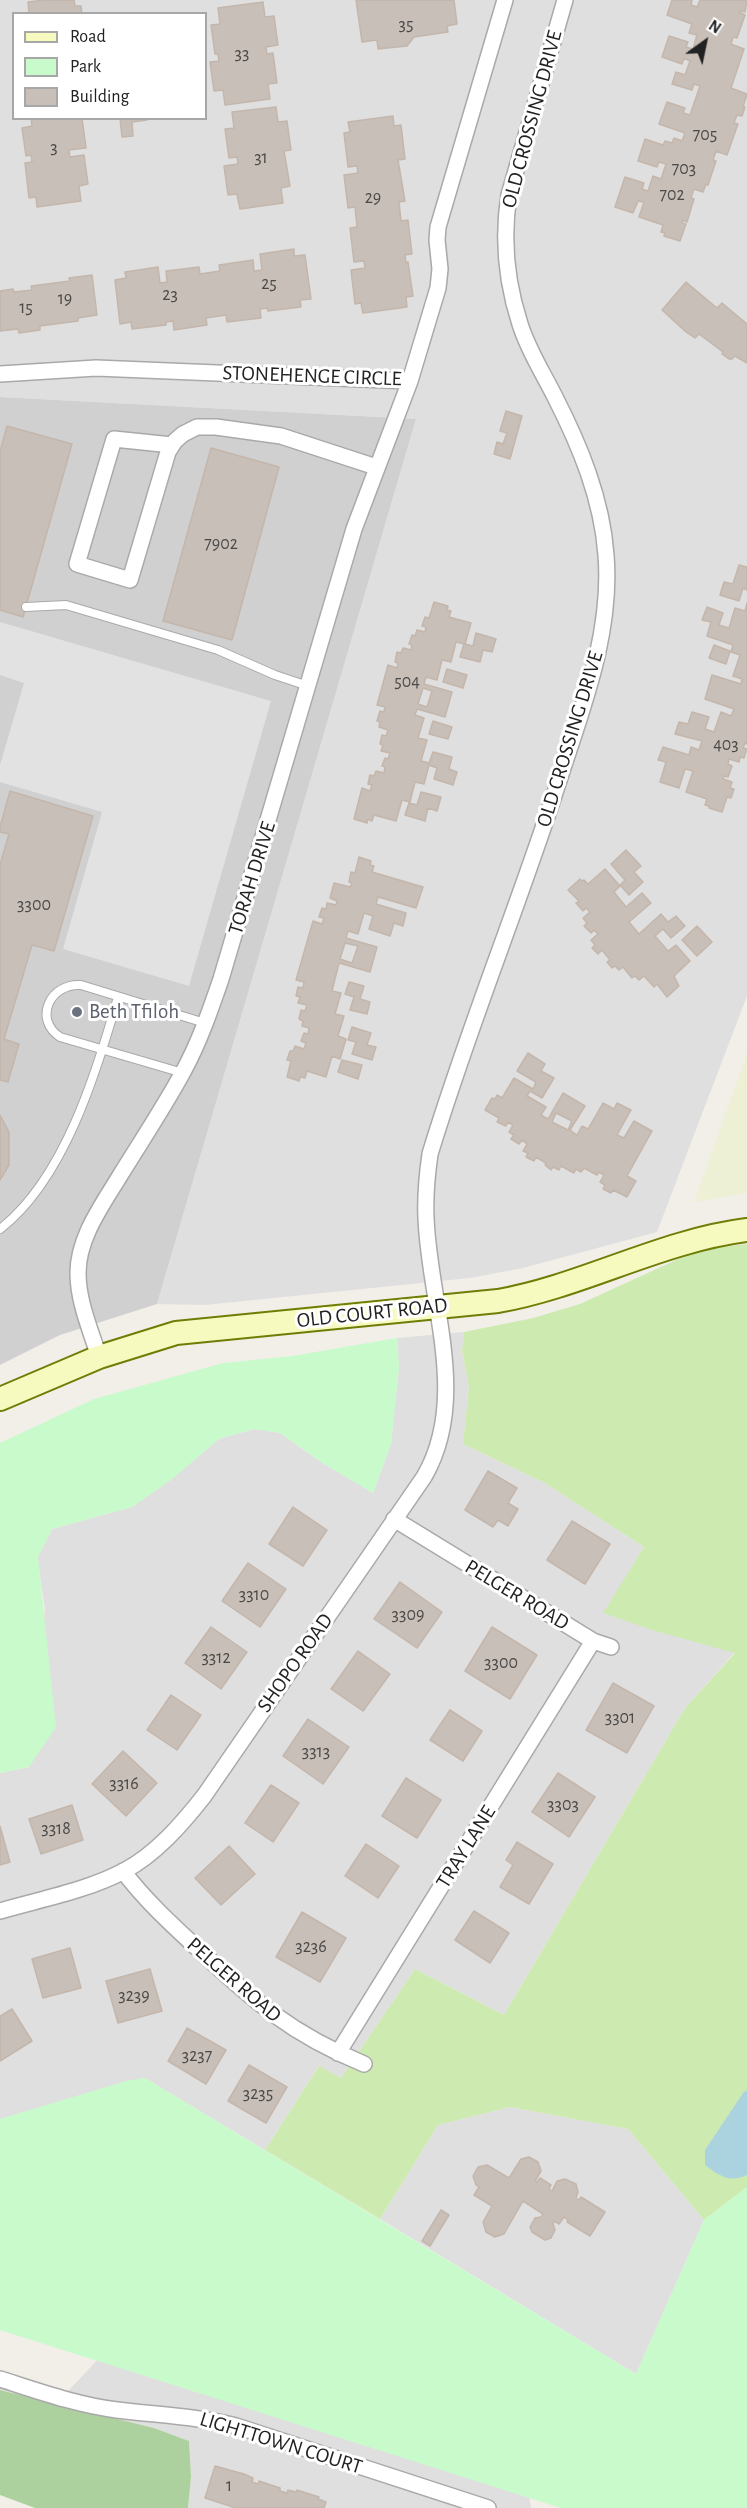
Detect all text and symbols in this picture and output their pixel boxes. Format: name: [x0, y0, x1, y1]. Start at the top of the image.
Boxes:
legend: [12, 12, 207, 120]
north arrow: [675, 12, 735, 72]
house number: 35: [399, 14, 413, 36]
text: N: [706, 17, 724, 37]
street label: OLD CROSSING DRIVE: [496, 27, 568, 211]
text: Road: [70, 28, 106, 46]
house number: 33: [235, 43, 249, 65]
text: Park: [70, 58, 101, 76]
text: Building: [70, 88, 129, 106]
house number: 705: [693, 124, 717, 146]
house number: 3: [50, 137, 58, 159]
house number: 31: [254, 147, 268, 169]
house number: 703: [672, 158, 696, 180]
house number: 702: [659, 184, 685, 206]
house number: 29: [365, 187, 381, 209]
house number: 25: [261, 273, 277, 295]
house number: 23: [162, 284, 178, 306]
house number: 19: [58, 288, 72, 310]
house number: 15: [19, 297, 33, 319]
street label: STONEHENGE CIRCLE: [222, 360, 402, 392]
house number: 7902: [204, 533, 238, 555]
street label: OLD CROSSING DRIVE: [531, 648, 609, 830]
house number: 504: [394, 671, 420, 693]
house number: 403: [713, 734, 739, 756]
street label: TORAH DRIVE: [223, 818, 281, 938]
house number: 3300: [17, 894, 51, 916]
place label: Beth Tfiloh: [89, 999, 179, 1025]
marker: Beth Tfiloh: [70, 1005, 84, 1019]
street label: OLD COURT ROAD: [295, 1293, 449, 1333]
street label: PELGER ROAD: [460, 1554, 574, 1636]
house number: 3310: [239, 1584, 269, 1606]
house number: 3309: [392, 1604, 424, 1626]
street label: SHOPO ROAD: [252, 1609, 338, 1717]
house number: 3312: [201, 1647, 231, 1669]
house number: 3300: [484, 1652, 518, 1674]
house number: 3301: [605, 1707, 635, 1729]
house number: 3313: [302, 1741, 330, 1763]
house number: 3316: [109, 1773, 139, 1795]
house number: 3303: [547, 1794, 579, 1816]
street label: TRAY LANE: [431, 1801, 501, 1893]
house number: 3318: [41, 1818, 71, 1840]
street label: PELGER ROAD: [182, 1932, 286, 2028]
house number: 3236: [295, 1936, 327, 1958]
house number: 3239: [118, 1985, 150, 2007]
house number: 3237: [182, 2045, 212, 2067]
house number: 3235: [243, 2083, 273, 2105]
street label: LIGHTTOWN COURT: [197, 2406, 365, 2480]
house number: 1: [226, 2475, 232, 2497]

